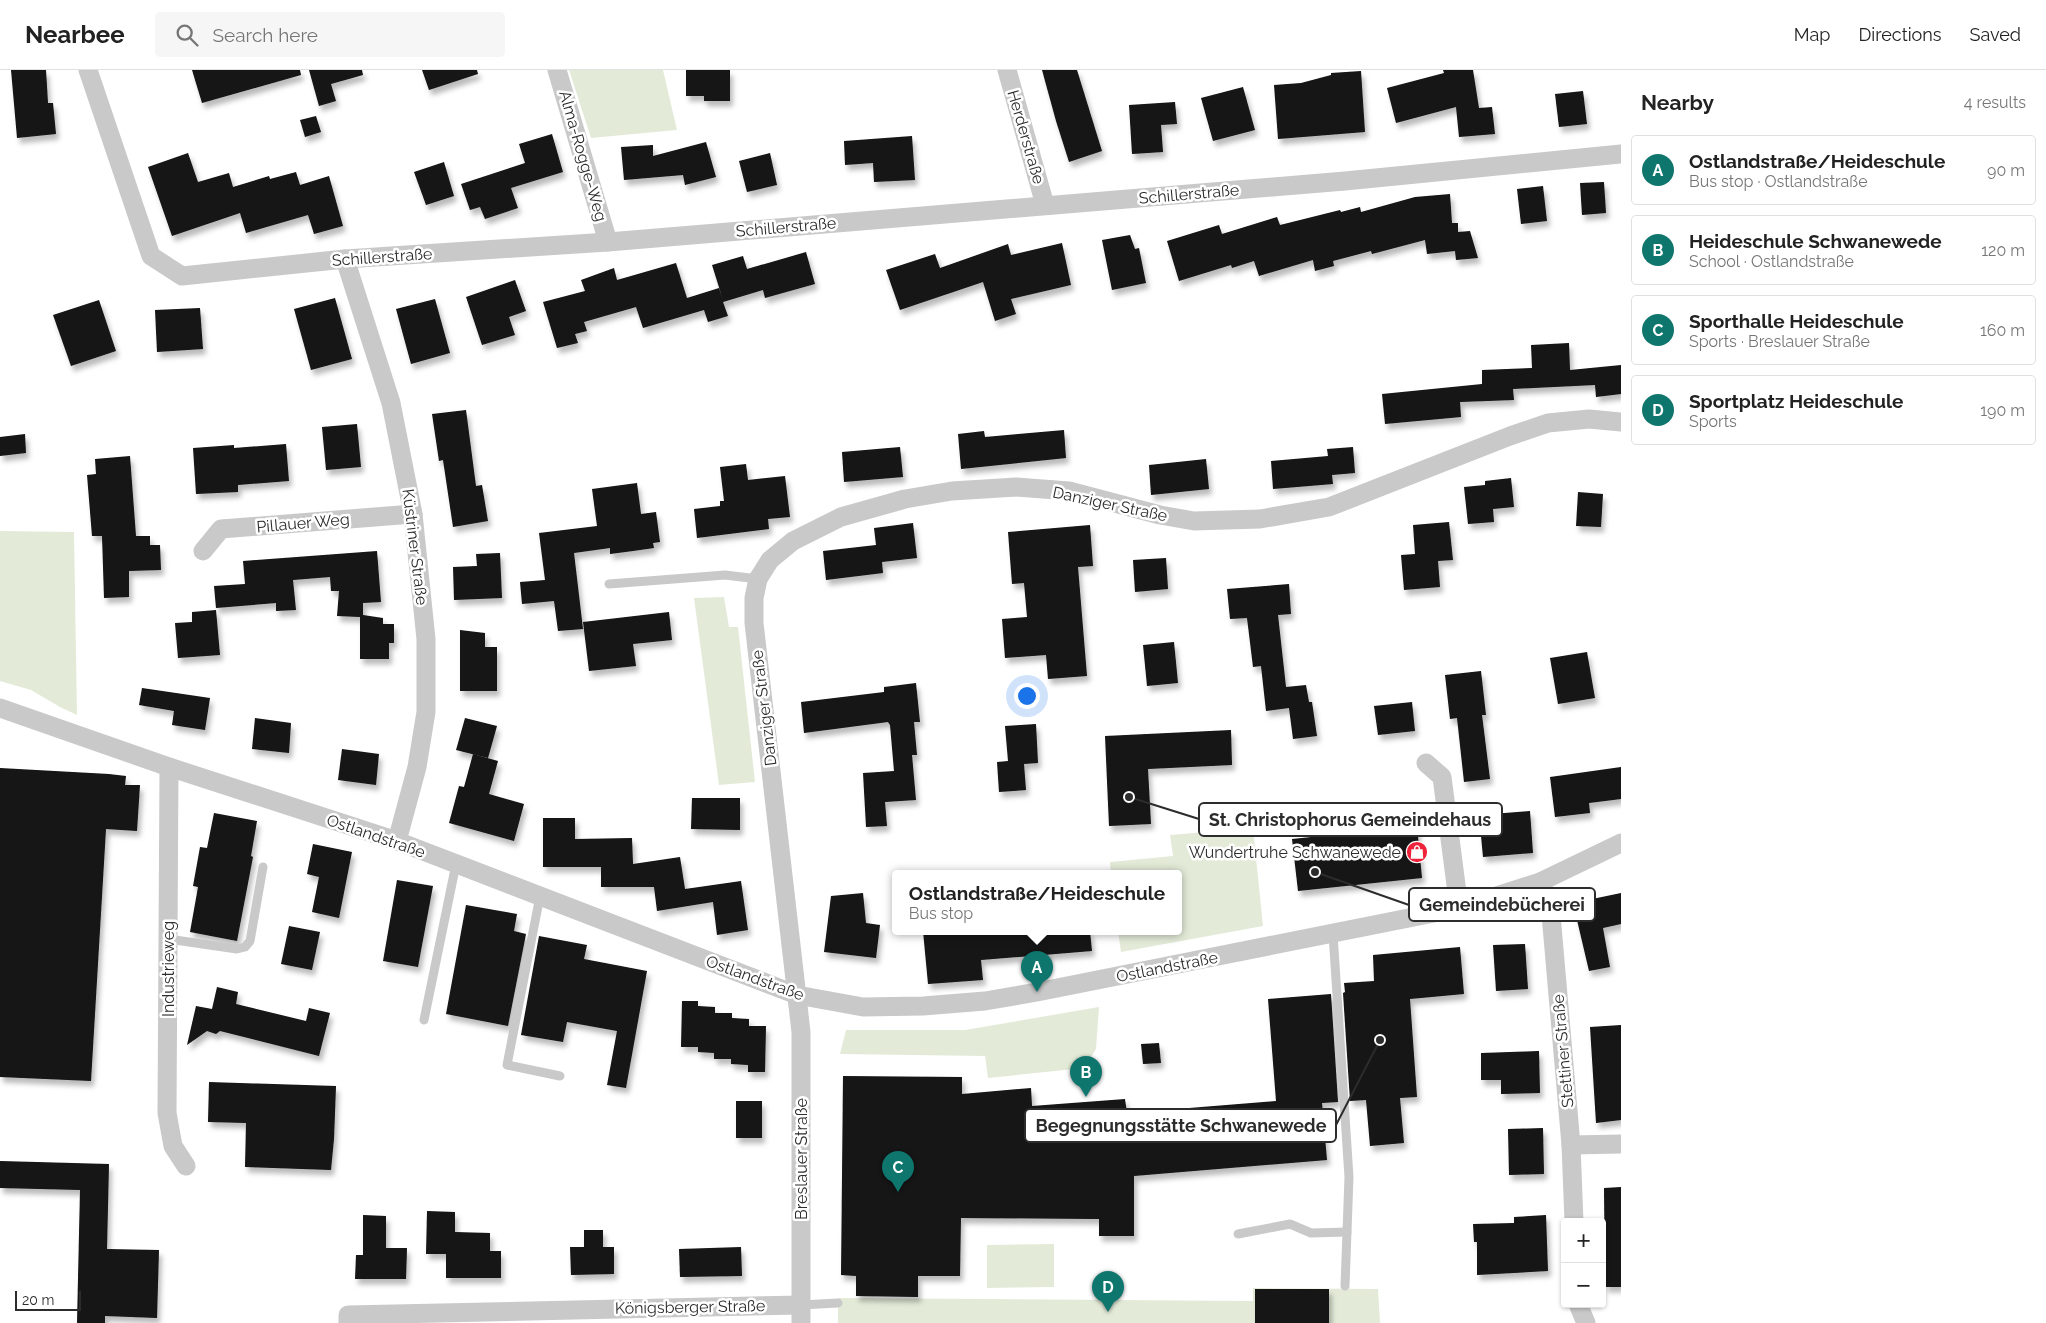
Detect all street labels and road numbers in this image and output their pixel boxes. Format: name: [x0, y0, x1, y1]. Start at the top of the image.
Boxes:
street label: Alma-Rogge-Weg: [555, 88, 611, 224]
street label: Herderstraße: [1003, 88, 1049, 186]
street label: Schillerstraße: [1138, 180, 1240, 208]
street label: Schillerstraße: [735, 213, 837, 241]
street label: Schillerstraße: [331, 244, 433, 270]
street label: Danziger Straße: [1051, 483, 1169, 525]
street label: Küstriner Straße: [398, 488, 432, 606]
street label: Pillauer Weg: [256, 509, 350, 537]
street label: Danziger Straße: [747, 649, 781, 767]
street label: Ostlandstraße: [324, 810, 428, 862]
street label: Industrieweg: [159, 921, 178, 1017]
street label: Ostlandstraße: [1115, 948, 1219, 986]
street label: Ostlandstraße: [703, 951, 807, 1005]
street label: Stettiner Straße: [1549, 993, 1577, 1109]
street label: Breslauer Straße: [792, 1098, 811, 1220]
street label: Königsberger Straße: [615, 1296, 765, 1318]

